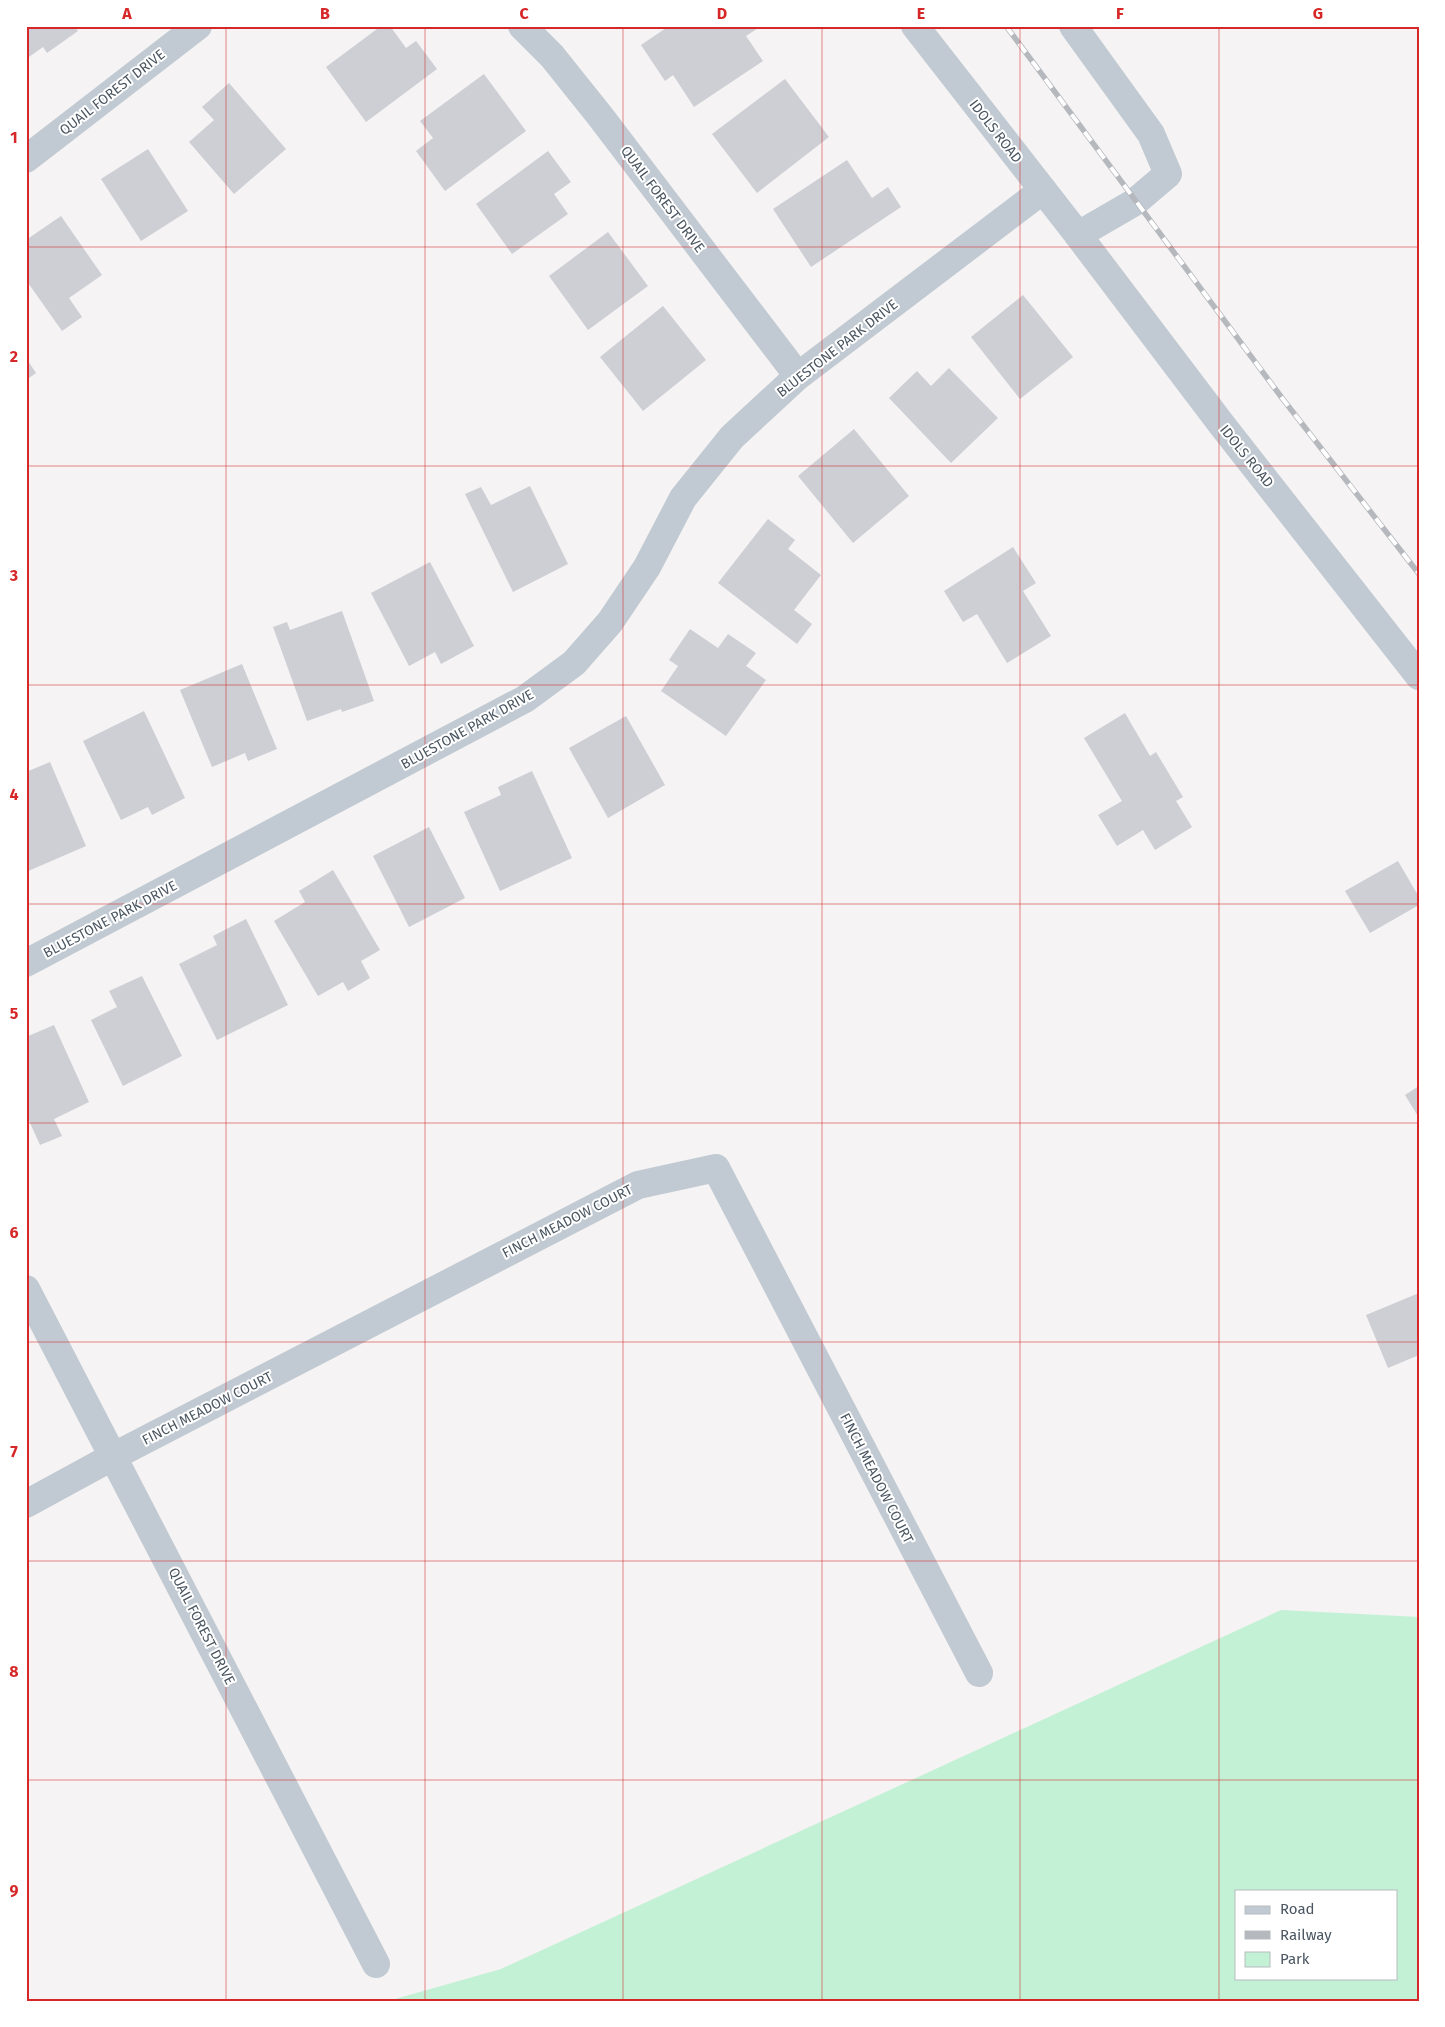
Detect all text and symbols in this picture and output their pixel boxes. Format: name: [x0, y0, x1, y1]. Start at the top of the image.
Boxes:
text: A: [121, 4, 132, 23]
text: B: [320, 4, 330, 23]
text: C: [519, 4, 529, 23]
text: D: [717, 4, 727, 23]
text: E: [917, 4, 925, 23]
text: F: [1116, 4, 1124, 23]
text: G: [1313, 4, 1323, 23]
street label: QUAIL FOREST DRIVE: [56, 46, 168, 139]
street label: IDOLS ROAD: [966, 96, 1026, 166]
text: 1: [10, 128, 18, 147]
street label: QUAIL FOREST DRIVE: [617, 143, 708, 256]
street label: BLUESTONE PARK DRIVE: [773, 296, 901, 401]
text: 2: [10, 347, 18, 366]
street label: IDOLS ROAD: [1216, 421, 1277, 491]
text: 3: [9, 566, 18, 585]
street label: BLUESTONE PARK DRIVE: [398, 686, 536, 773]
text: 4: [9, 785, 19, 804]
street label: BLUESTONE PARK DRIVE: [41, 877, 180, 962]
text: 5: [10, 1004, 19, 1023]
street label: FINCH MEADOW COURT: [499, 1181, 636, 1262]
text: 6: [9, 1223, 19, 1242]
street label: FINCH MEADOW COURT: [139, 1368, 276, 1449]
street label: FINCH MEADOW COURT: [836, 1410, 917, 1547]
text: 7: [10, 1442, 18, 1461]
street label: QUAIL FOREST DRIVE: [165, 1565, 238, 1688]
text: 8: [9, 1662, 19, 1681]
text: 9: [10, 1881, 19, 1900]
legend: [1235, 1890, 1398, 1980]
text: Road: [1280, 1900, 1315, 1918]
text: Railway: [1280, 1926, 1332, 1944]
text: Park: [1280, 1950, 1310, 1968]

